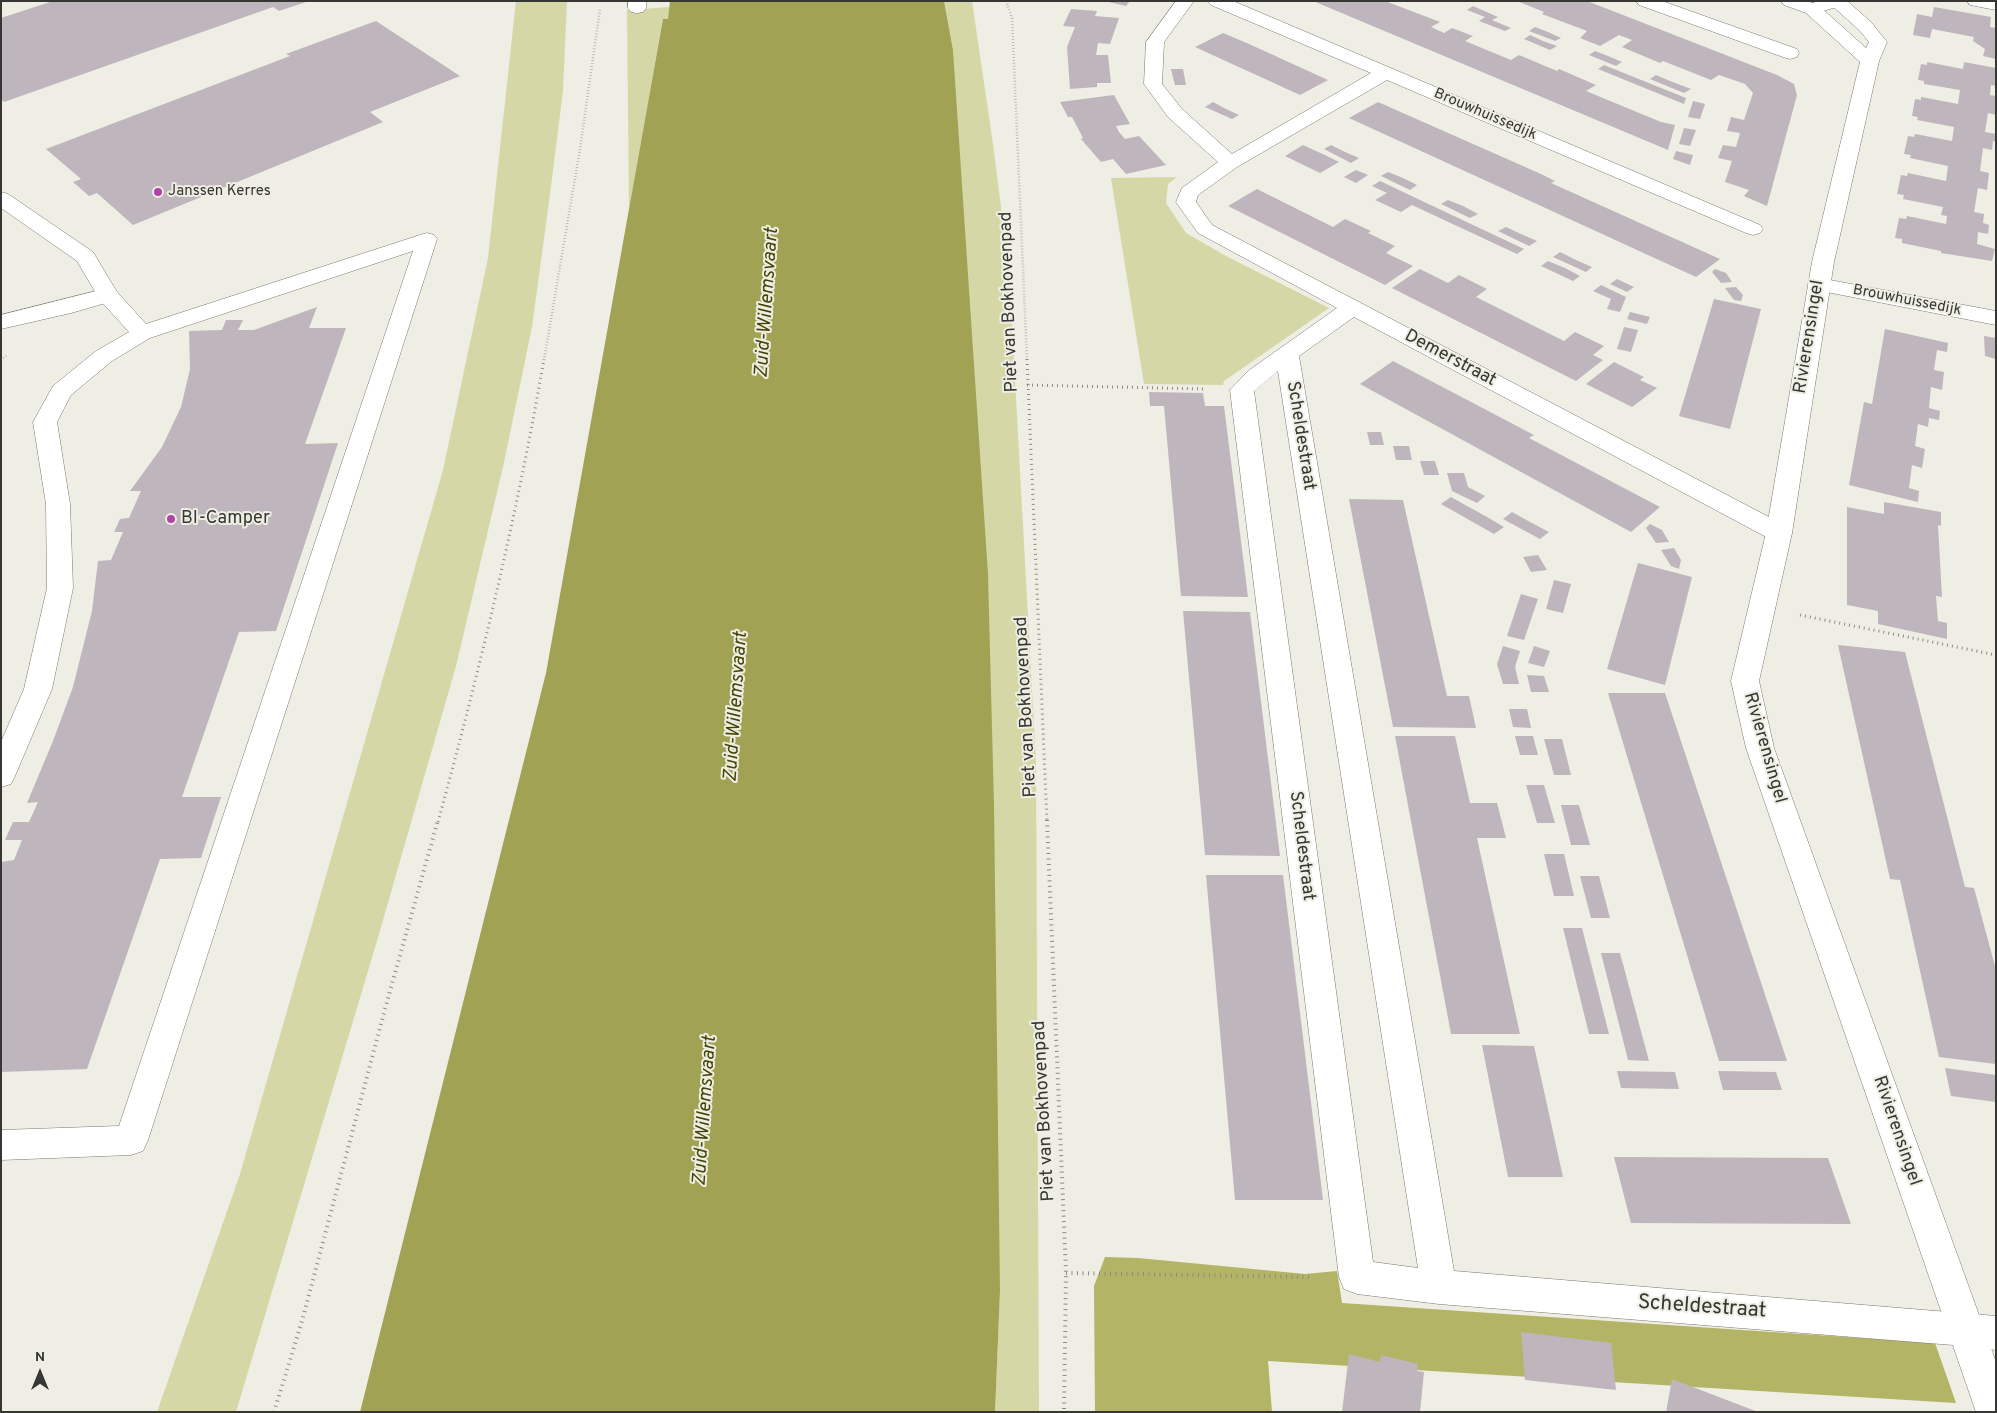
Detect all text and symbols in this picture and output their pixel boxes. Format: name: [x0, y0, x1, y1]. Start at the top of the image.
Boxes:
street label: Brouwhuissedijk: [1431, 85, 1539, 145]
place label: Janssen Kerres: [168, 183, 271, 201]
marker: Janssen Kerres: [152, 186, 164, 198]
street label: Piet van Bokhovenpad: [996, 211, 1024, 393]
water label: Zuid-Willemsvaart: [751, 227, 785, 379]
street label: Rivierensingel: [1790, 279, 1830, 395]
street label: Brouwhuissedijk: [1851, 282, 1963, 320]
street label: Demerstraat: [1400, 326, 1500, 392]
street label: Scheldestraat: [1281, 380, 1319, 492]
place label: BI-Camper: [181, 508, 270, 530]
marker: BI-Camper: [165, 513, 177, 525]
street label: Piet van Bokhovenpad: [1011, 616, 1043, 798]
water label: Zuid-Willemsvaart: [720, 631, 754, 783]
street label: Rivierensingel: [1738, 690, 1790, 806]
street label: Scheldestraat: [1284, 790, 1318, 902]
street label: Piet van Bokhovenpad: [1029, 1020, 1061, 1202]
water label: Zuid-Willemsvaart: [689, 1035, 723, 1187]
street label: Rivierensingel: [1867, 1073, 1925, 1189]
street label: Scheldestraat: [1637, 1291, 1767, 1325]
north arrow: [15, 1348, 65, 1398]
text: N: [35, 1349, 45, 1366]

